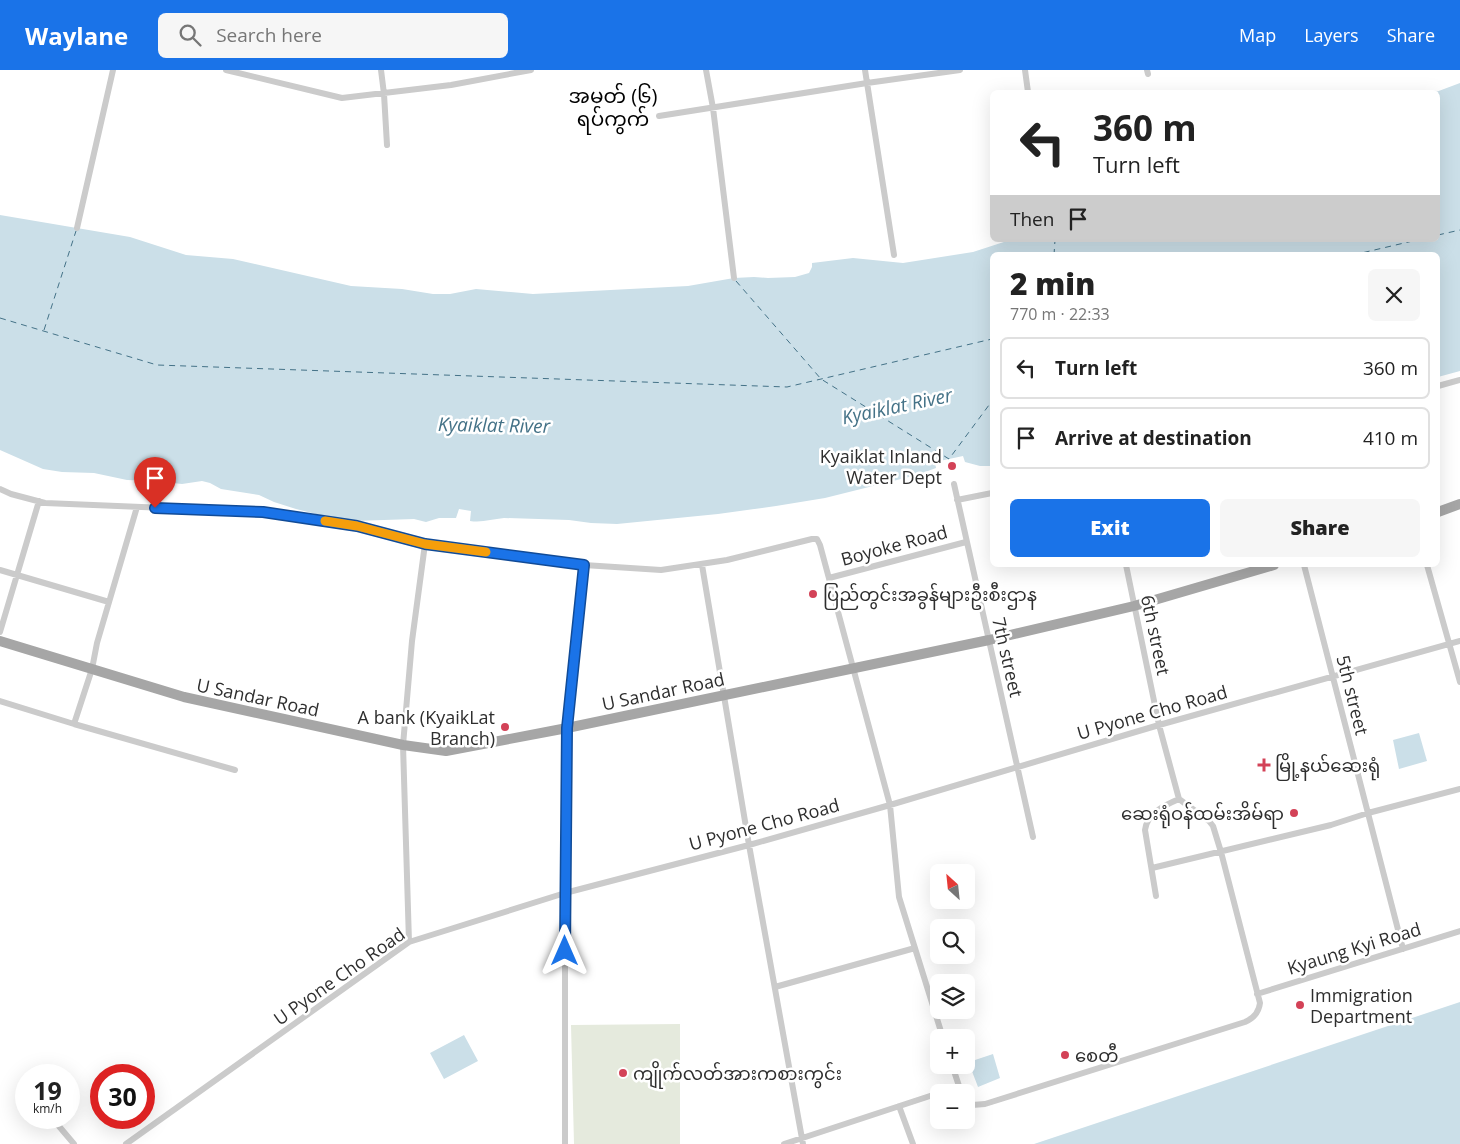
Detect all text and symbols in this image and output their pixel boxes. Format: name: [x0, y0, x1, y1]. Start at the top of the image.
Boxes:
search box: [158, 13, 508, 58]
text: Waylane: [25, 19, 128, 52]
icon: search: [176, 21, 204, 49]
text: Search here: [216, 22, 322, 48]
text: Map: [1239, 23, 1276, 47]
text: Layers: [1304, 23, 1359, 47]
text: Share: [1387, 23, 1435, 47]
district label: အမှတ် (၆) ရပ်ကွက်: [569, 82, 657, 135]
text: 360 m: [1093, 104, 1197, 151]
icon: left: [1010, 110, 1075, 175]
text: Turn left: [1093, 149, 1180, 179]
icon: arrive: [1064, 205, 1092, 233]
text: Then: [1010, 206, 1054, 232]
text: 2 min: [1010, 263, 1095, 304]
button: close: [1368, 269, 1420, 321]
text: 770 m · 22:33: [1010, 303, 1110, 325]
icon: left: [1012, 354, 1040, 382]
text: Turn left: [1055, 355, 1137, 381]
text: 360 m: [1363, 355, 1418, 381]
water label: Kyaiklat River: [839, 381, 956, 430]
water label: Kyaiklat River: [438, 411, 552, 439]
icon: arrive: [1012, 424, 1040, 452]
text: Arrive at destination: [1055, 425, 1252, 451]
text: 410 m: [1363, 425, 1418, 451]
place label: Kyaiklat Inland Water Dept: [820, 444, 942, 489]
pin: [134, 457, 176, 508]
marker: Kyaiklat Inland Water Dept: [946, 460, 958, 472]
icon: arrive: [141, 464, 169, 492]
button: Exit: [1010, 499, 1210, 557]
button: Share: [1220, 499, 1420, 557]
street label: Boyoke Road: [838, 519, 950, 571]
place label: ပြည်တွင်းအခွန်များဦးစီးဌာန: [823, 581, 1037, 610]
marker: ပြည်တွင်းအခွန်များဦးစီးဌာန: [807, 588, 819, 600]
street label: 6th street: [1136, 593, 1176, 677]
street label: 7th street: [987, 615, 1029, 699]
street label: 5th street: [1332, 653, 1374, 737]
street label: U Sandar Road: [600, 666, 726, 716]
street label: U Sandar Road: [195, 672, 321, 722]
street label: U Pyone Cho Road: [1074, 679, 1230, 745]
place label: A bank (KyaikLat Branch): [358, 705, 495, 750]
marker: A bank (KyaikLat Branch): [499, 721, 511, 733]
place label: မြို့နယ်ဆေးရုံ: [1275, 752, 1380, 781]
marker: မြို့နယ်ဆေးရုံ: [1257, 758, 1271, 772]
street label: U Pyone Cho Road: [686, 792, 842, 856]
place label: ဆေးရုံဝန်ထမ်းအိမ်ရာ: [1121, 800, 1284, 829]
marker: ဆေးရုံဝန်ထမ်းအိမ်ရာ: [1288, 807, 1300, 819]
north arrow: [930, 864, 975, 909]
map controls: [930, 864, 975, 1129]
street label: Kyaung Kyi Road: [1284, 916, 1424, 980]
button: search: [930, 919, 975, 964]
street label: U Pyone Cho Road: [269, 922, 409, 1030]
position arrow: [538, 924, 590, 976]
button: layers: [930, 974, 975, 1019]
place label: Immigration Department: [1310, 983, 1413, 1028]
marker: Immigration Department: [1294, 999, 1306, 1011]
button: +: [930, 1029, 975, 1074]
place label: စေတီ: [1075, 1042, 1119, 1067]
marker: စေတီ: [1059, 1049, 1071, 1061]
place label: ကျိုက်လတ်အားကစားကွင်း: [633, 1060, 842, 1089]
speed limit sign: 30: [90, 1064, 155, 1129]
marker: ကျိုက်လတ်အားကစားကွင်း: [617, 1067, 629, 1079]
text: 19: [33, 1073, 62, 1107]
button: −: [930, 1084, 975, 1129]
text: km/h: [33, 1100, 62, 1117]

